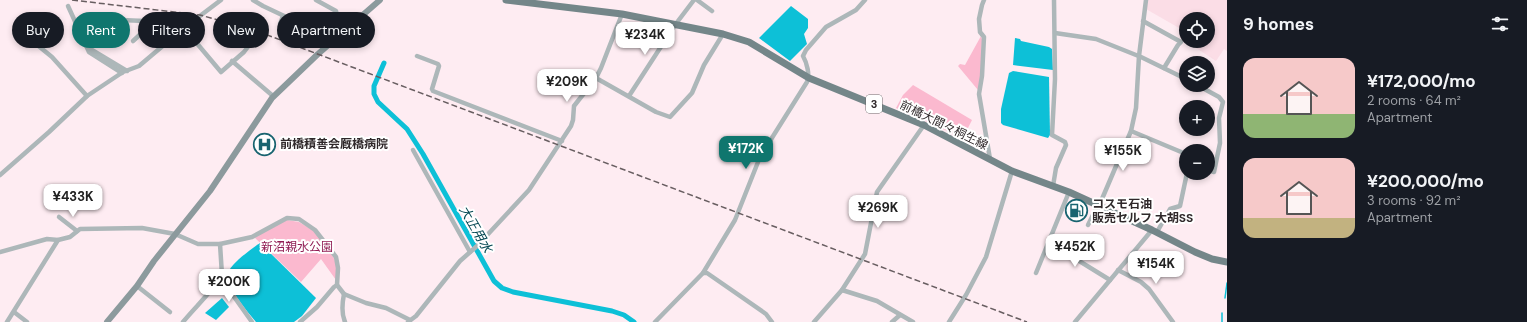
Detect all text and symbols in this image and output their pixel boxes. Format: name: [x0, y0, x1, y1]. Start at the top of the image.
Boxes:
chip: Buy: [12, 12, 64, 48]
chip: Rent: [72, 12, 130, 48]
chip: Filters: [138, 12, 205, 48]
chip: New: [213, 12, 269, 48]
chip: Apartment: [277, 12, 375, 48]
map controls: [1179, 12, 1215, 180]
button: locate: [1179, 12, 1215, 48]
text: 9 homes: [1243, 13, 1314, 35]
icon: filters: [1489, 13, 1511, 35]
pin: ¥234K: [617, 22, 673, 56]
text: ¥234K: [625, 26, 665, 43]
button: layers: [1179, 56, 1215, 92]
pin: ¥209K: [539, 69, 595, 103]
text: ¥172,000/mo: [1367, 70, 1476, 92]
text: ¥209K: [546, 73, 588, 90]
icon: home: [1275, 74, 1323, 122]
text: 2 rooms · 64 m²: [1367, 92, 1461, 109]
road number: 3: [866, 95, 882, 113]
street label: 前橋大間々桐生線: [897, 97, 991, 153]
button: +: [1179, 100, 1215, 136]
text: Apartment: [1367, 109, 1432, 126]
hospital icon: 前橋積善会厩橋病院: [252, 131, 278, 157]
place label: 前橋積善会厩橋病院: [280, 136, 388, 152]
pin: ¥172K: [718, 136, 774, 170]
pin: ¥155K: [1095, 138, 1151, 172]
text: ¥172K: [728, 140, 764, 157]
text: ¥155K: [1104, 142, 1142, 159]
button: −: [1179, 144, 1215, 180]
text: ¥200,000/mo: [1367, 170, 1484, 192]
icon: home: [1275, 174, 1323, 222]
pin: ¥433K: [45, 184, 101, 218]
text: ¥433K: [52, 188, 94, 205]
text: 3 rooms · 92 m²: [1367, 192, 1460, 209]
pin: ¥269K: [850, 195, 906, 229]
place label: コスモ石油 販売セルフ 大胡SS: [1092, 196, 1193, 226]
fuel station icon: コスモ石油 販売セルフ 大胡SS: [1064, 198, 1090, 224]
text: ¥269K: [858, 199, 898, 216]
water label: 大正用水: [456, 202, 497, 257]
text: Apartment: [1367, 209, 1432, 226]
pin: ¥452K: [1047, 234, 1103, 268]
text: ¥452K: [1055, 238, 1095, 255]
park label: 新沼親水公園: [261, 239, 333, 255]
pin: ¥154K: [1128, 251, 1184, 285]
text: ¥154K: [1137, 255, 1175, 272]
pin: ¥200K: [201, 269, 257, 303]
text: ¥200K: [208, 273, 250, 290]

